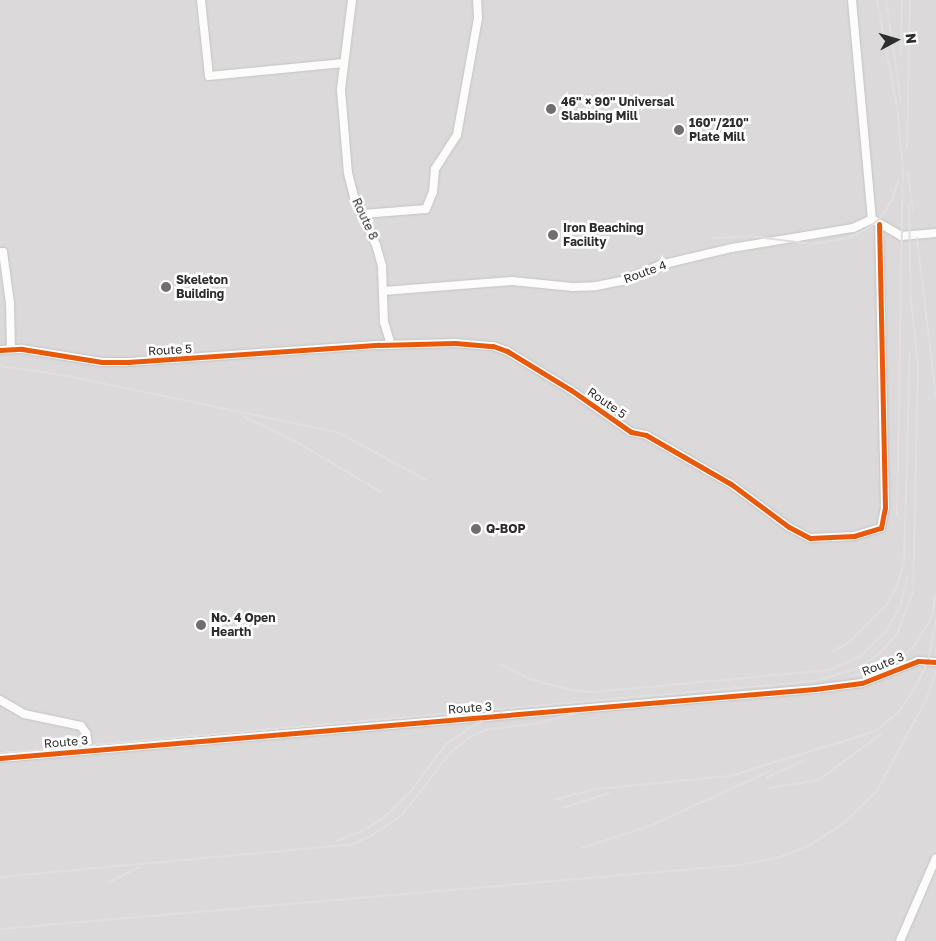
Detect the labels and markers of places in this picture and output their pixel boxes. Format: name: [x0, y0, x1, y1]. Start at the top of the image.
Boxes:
place label: 46" × 90" Universal Slabbing Mill: [561, 95, 674, 123]
marker: 46" × 90" Universal Slabbing Mill: [545, 103, 557, 115]
place label: 160"/210" Plate Mill: [689, 116, 749, 144]
marker: 160"/210" Plate Mill: [673, 124, 685, 136]
place label: Iron Beaching Facility: [563, 221, 644, 249]
marker: Iron Beaching Facility: [547, 229, 559, 241]
place label: Skeleton Building: [176, 273, 228, 301]
marker: Skeleton Building: [160, 281, 172, 293]
place label: Q-BOP: [486, 522, 525, 536]
marker: Q-BOP: [470, 523, 482, 535]
place label: No. 4 Open Hearth: [211, 611, 275, 639]
marker: No. 4 Open Hearth: [195, 619, 207, 631]

